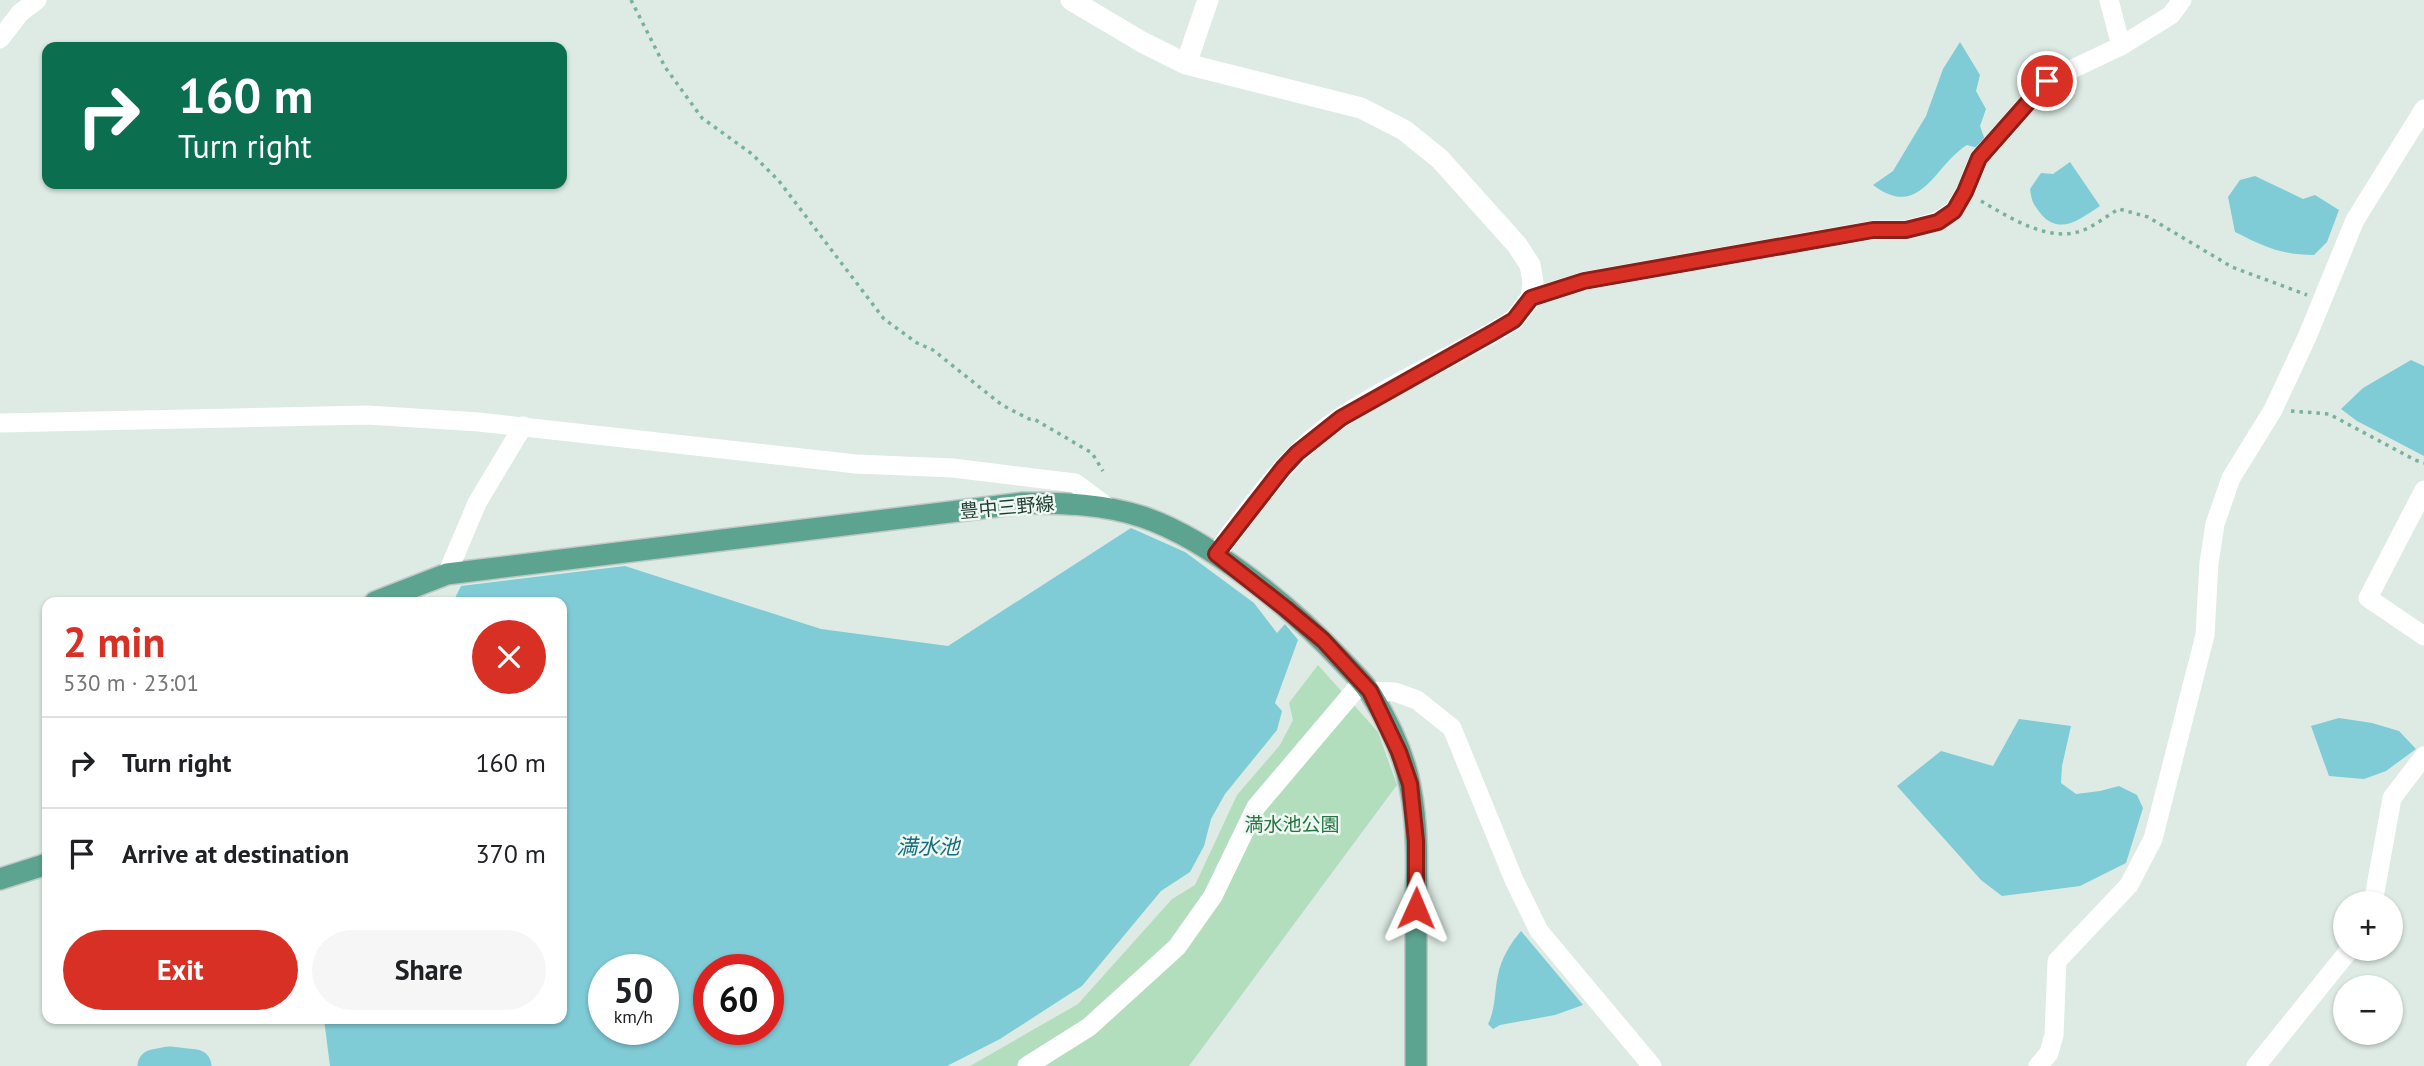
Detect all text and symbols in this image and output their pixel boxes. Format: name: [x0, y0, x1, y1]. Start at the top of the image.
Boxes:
pin: [2017, 51, 2077, 111]
icon: arrive: [2028, 62, 2066, 100]
text: 160 m: [178, 63, 313, 127]
icon: right: [63, 70, 154, 161]
text: Turn right: [178, 125, 312, 167]
street label: 豊中三野線: [959, 491, 1055, 523]
text: 2 min: [63, 614, 165, 669]
button: close: [472, 620, 546, 694]
text: 530 m · 23:01: [63, 668, 199, 697]
icon: right: [63, 744, 101, 782]
text: Turn right: [122, 746, 231, 779]
text: 160 m: [475, 746, 546, 779]
park label: 満水池公園: [1244, 812, 1340, 836]
water label: 満水池: [897, 833, 961, 860]
icon: arrive: [63, 835, 101, 873]
text: Arrive at destination: [122, 837, 349, 870]
text: 370 m: [475, 837, 546, 870]
position arrow: [1379, 871, 1453, 945]
map controls: [2333, 891, 2403, 1045]
button: +: [2333, 891, 2403, 961]
button: Exit: [63, 930, 298, 1010]
button: Share: [312, 930, 546, 1010]
speed limit sign: 60: [693, 954, 784, 1045]
text: 50: [614, 967, 653, 1013]
button: −: [2333, 975, 2403, 1045]
text: km/h: [614, 1005, 653, 1028]

